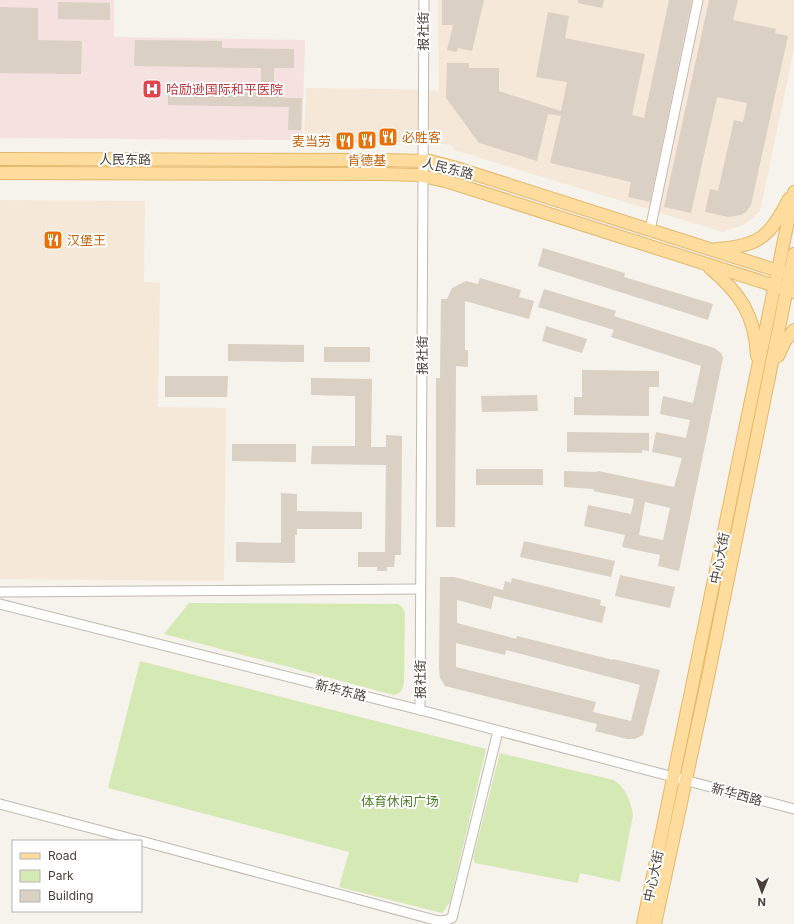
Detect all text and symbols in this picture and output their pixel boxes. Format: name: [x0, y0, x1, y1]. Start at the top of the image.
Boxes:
street label: 报社街: [415, 11, 431, 51]
hospital icon: 哈励逊国际和平医院: [141, 78, 163, 100]
place label: 哈励逊国际和平医院: [166, 81, 283, 97]
restaurant icon: 必胜客: [377, 126, 399, 148]
restaurant icon: 肯德基: [356, 129, 378, 151]
place label: 必胜客: [402, 129, 441, 145]
restaurant icon: 麦当劳: [334, 130, 356, 152]
place label: 麦当劳: [292, 133, 331, 149]
street label: 人民东路: [99, 151, 151, 167]
place label: 肯德基: [347, 152, 387, 168]
street label: 人民东路: [421, 154, 475, 182]
restaurant icon: 汉堡王: [42, 229, 64, 251]
place label: 汉堡王: [67, 232, 106, 248]
street label: 报社街: [414, 335, 430, 375]
street label: 中心大街: [706, 531, 732, 585]
street label: 报社街: [412, 659, 428, 699]
street label: 新华东路: [314, 676, 368, 704]
street label: 新华西路: [710, 780, 764, 808]
park label: 体育休闲广场: [361, 793, 439, 809]
legend: [12, 840, 142, 912]
text: Road: [48, 848, 77, 863]
street label: 中心大街: [640, 849, 666, 903]
text: Park: [48, 868, 74, 883]
north arrow: [742, 872, 782, 912]
text: Building: [48, 888, 93, 903]
text: N: [758, 895, 766, 909]

